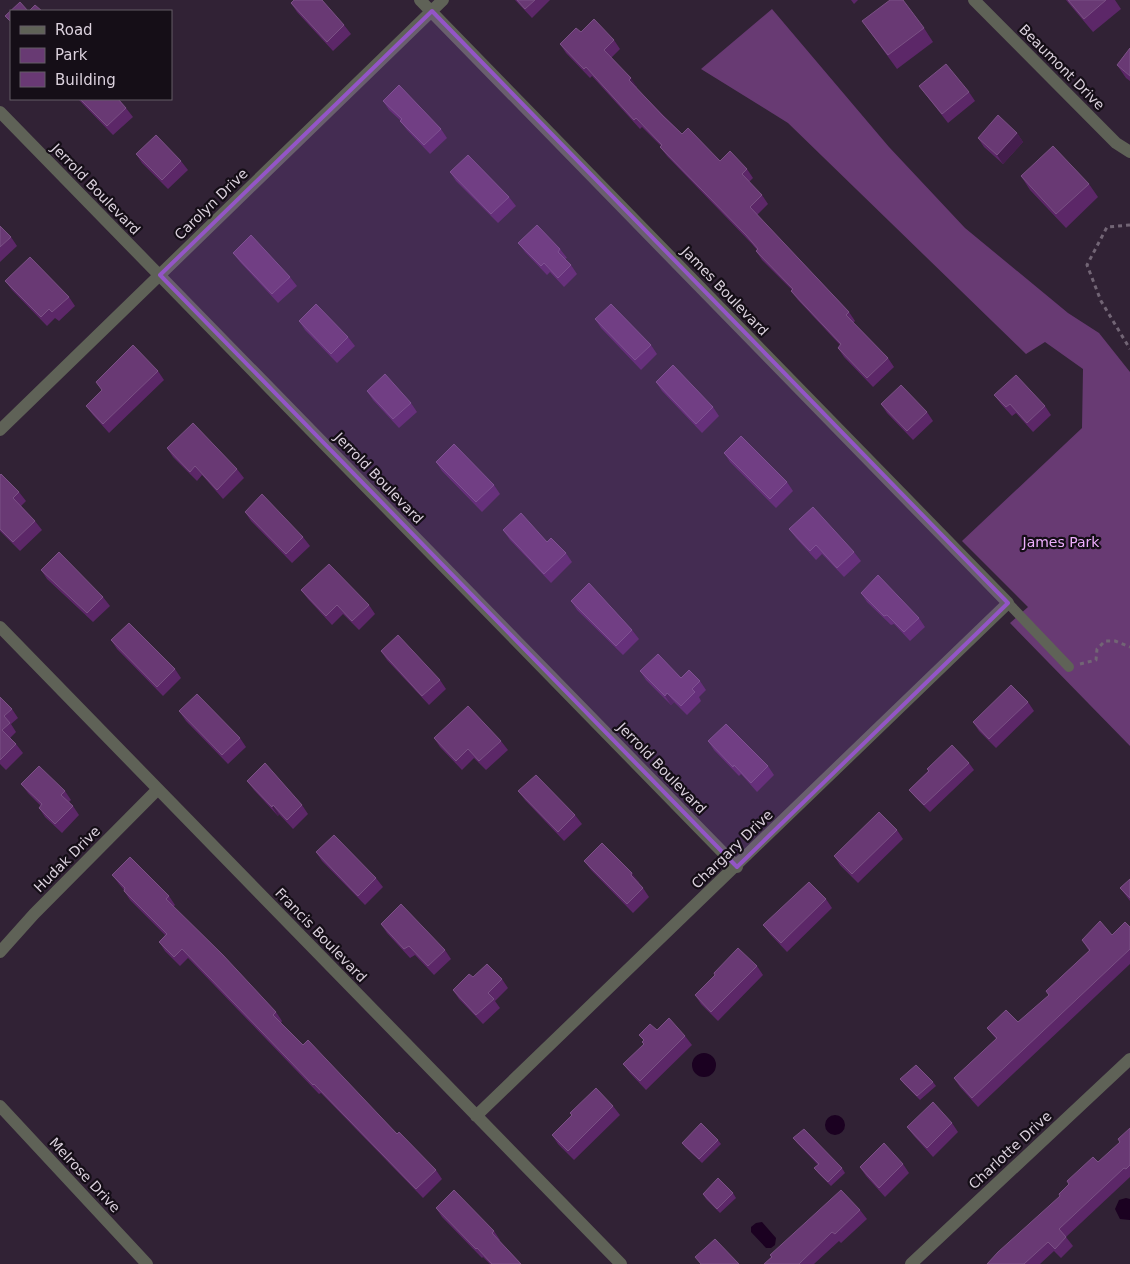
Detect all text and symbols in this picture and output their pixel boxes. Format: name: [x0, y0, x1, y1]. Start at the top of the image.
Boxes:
legend: [10, 10, 172, 100]
text: Road: [55, 21, 93, 39]
street label: Beaumont Drive: [1016, 21, 1108, 113]
text: Park: [55, 46, 88, 64]
text: Building: [55, 71, 116, 89]
street label: Jerrold Boulevard: [48, 139, 144, 238]
street label: Carolyn Drive: [171, 165, 251, 243]
street label: James Boulevard: [678, 242, 772, 339]
street label: Jerrold Boulevard: [331, 428, 427, 527]
park label: James Park: [1022, 534, 1100, 550]
street label: Jerrold Boulevard: [614, 718, 710, 817]
street label: Chargary Drive: [688, 806, 776, 892]
street label: Hudak Drive: [31, 823, 103, 895]
street label: Francis Boulevard: [272, 885, 370, 985]
street label: Charlotte Drive: [965, 1108, 1055, 1192]
street label: Melrose Drive: [46, 1134, 124, 1216]

